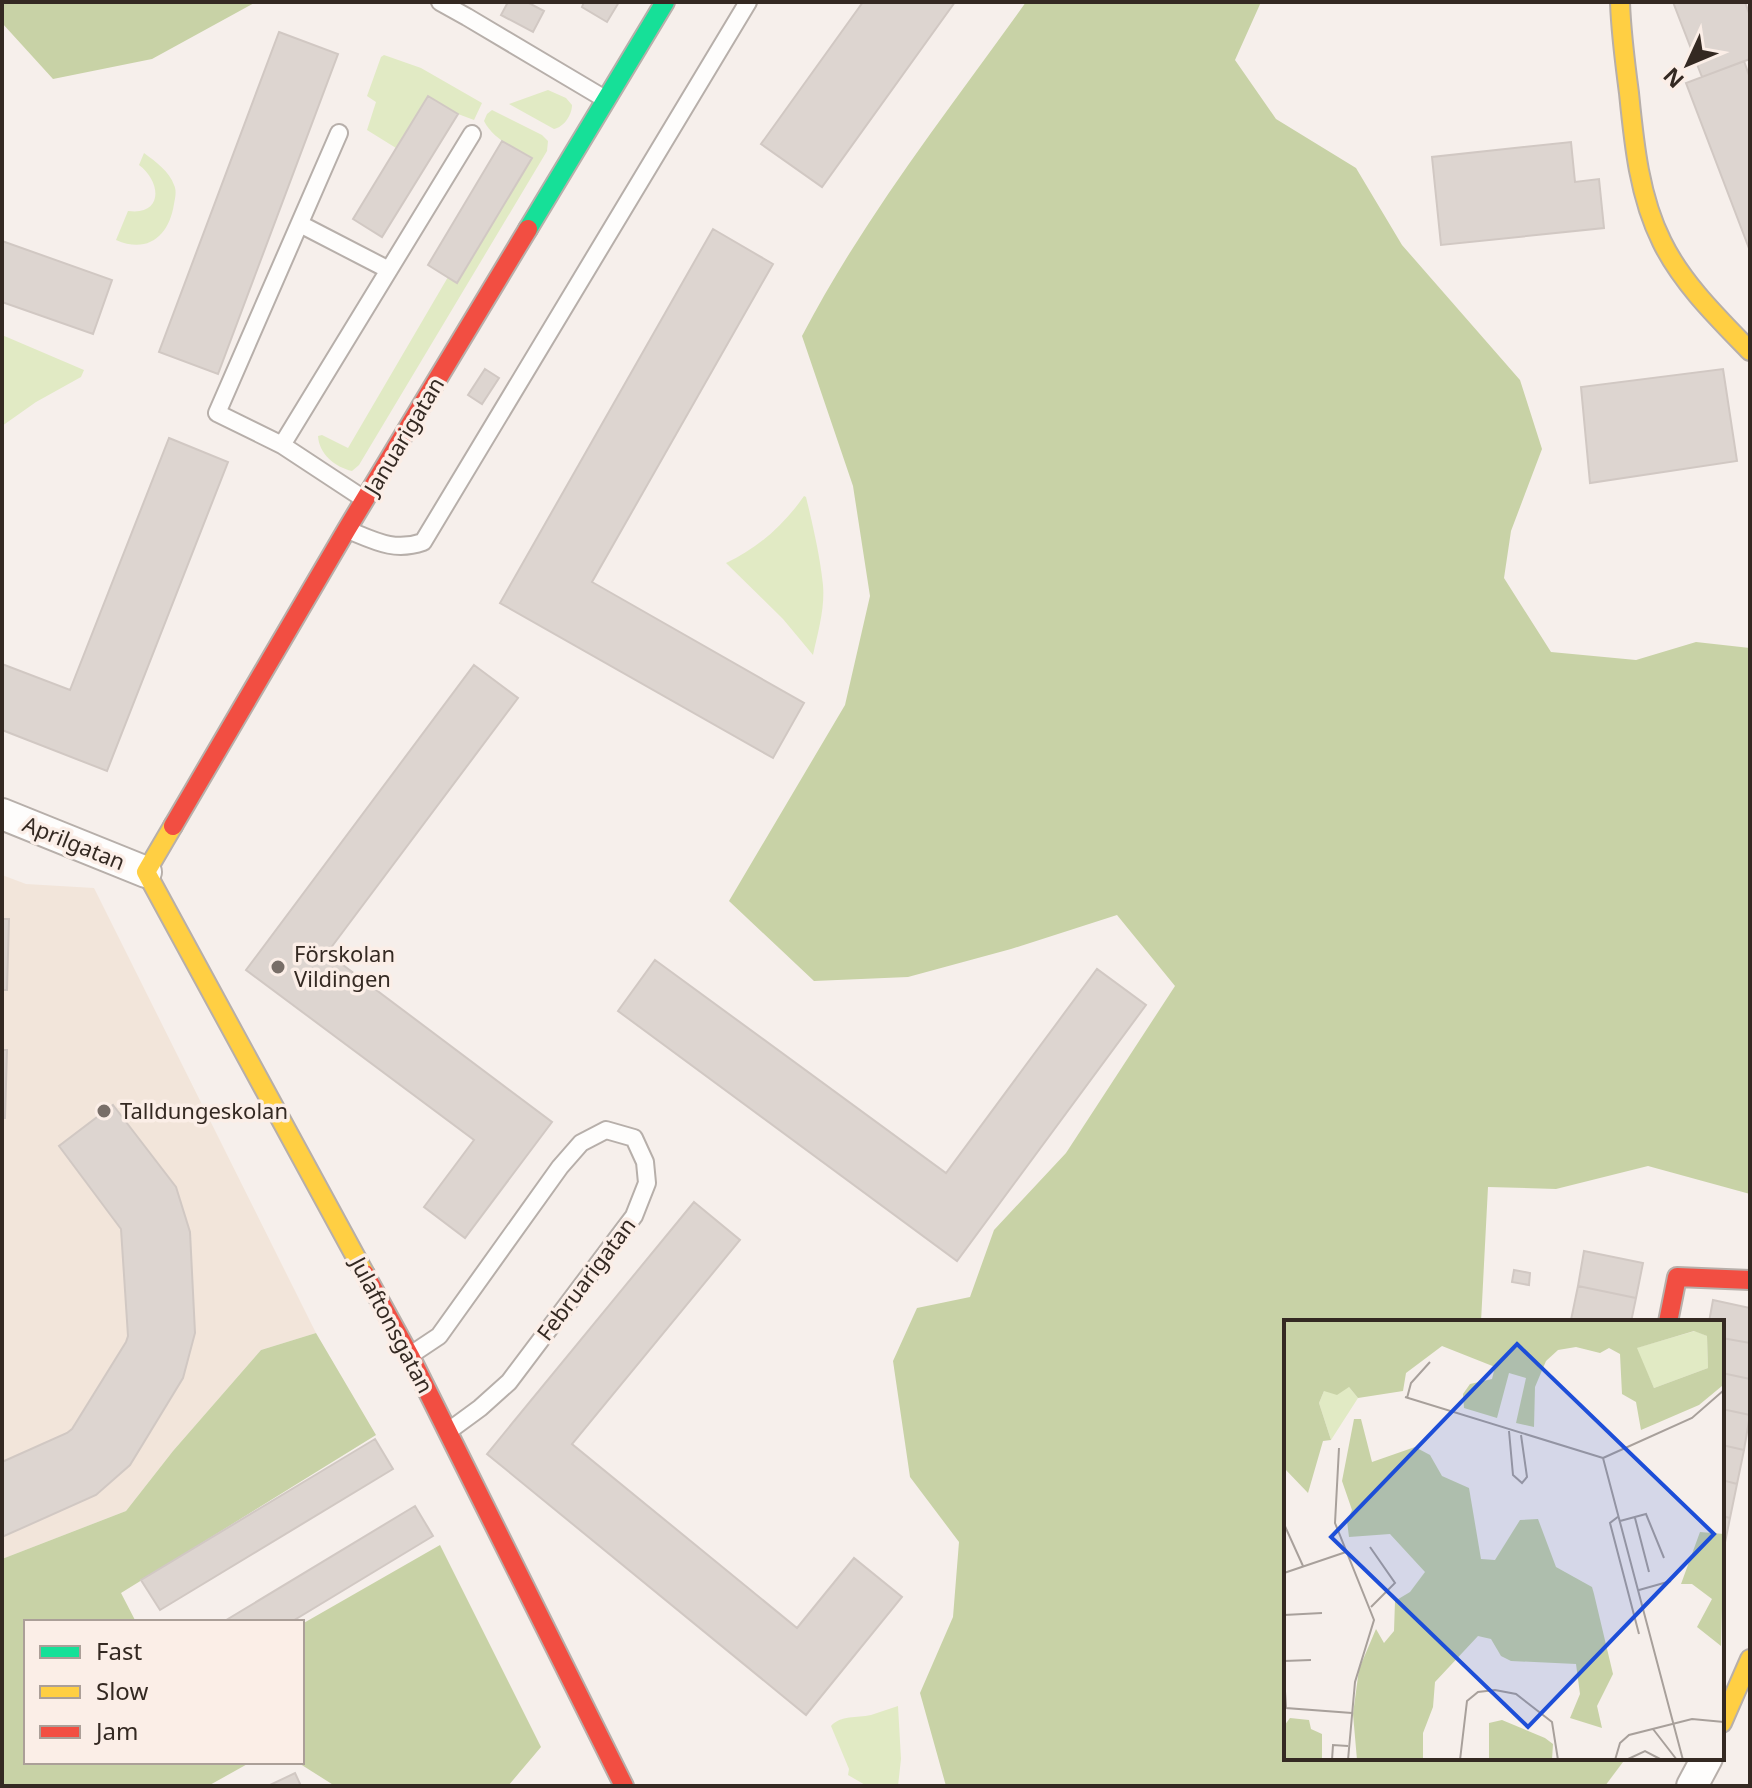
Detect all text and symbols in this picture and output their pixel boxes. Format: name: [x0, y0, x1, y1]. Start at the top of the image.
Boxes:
north arrow: [1648, 24, 1728, 104]
text: N: [1656, 62, 1690, 95]
street label: Januarigatan: [355, 371, 450, 502]
street label: Aprilgatan: [19, 808, 130, 876]
place label: Förskolan Vildingen: [294, 938, 395, 993]
marker: Förskolan Vildingen: [269, 958, 287, 976]
place label: Talldungeskolan: [120, 1095, 288, 1125]
marker: Talldungeskolan: [95, 1102, 113, 1120]
street label: Februarigatan: [529, 1211, 641, 1346]
street label: Julaftonsgatan: [343, 1249, 441, 1398]
inset map: [1284, 1320, 1724, 1760]
legend: [24, 1620, 304, 1764]
text: Fast: [96, 1634, 142, 1667]
text: Slow: [96, 1674, 148, 1707]
text: Jam: [94, 1714, 138, 1747]

